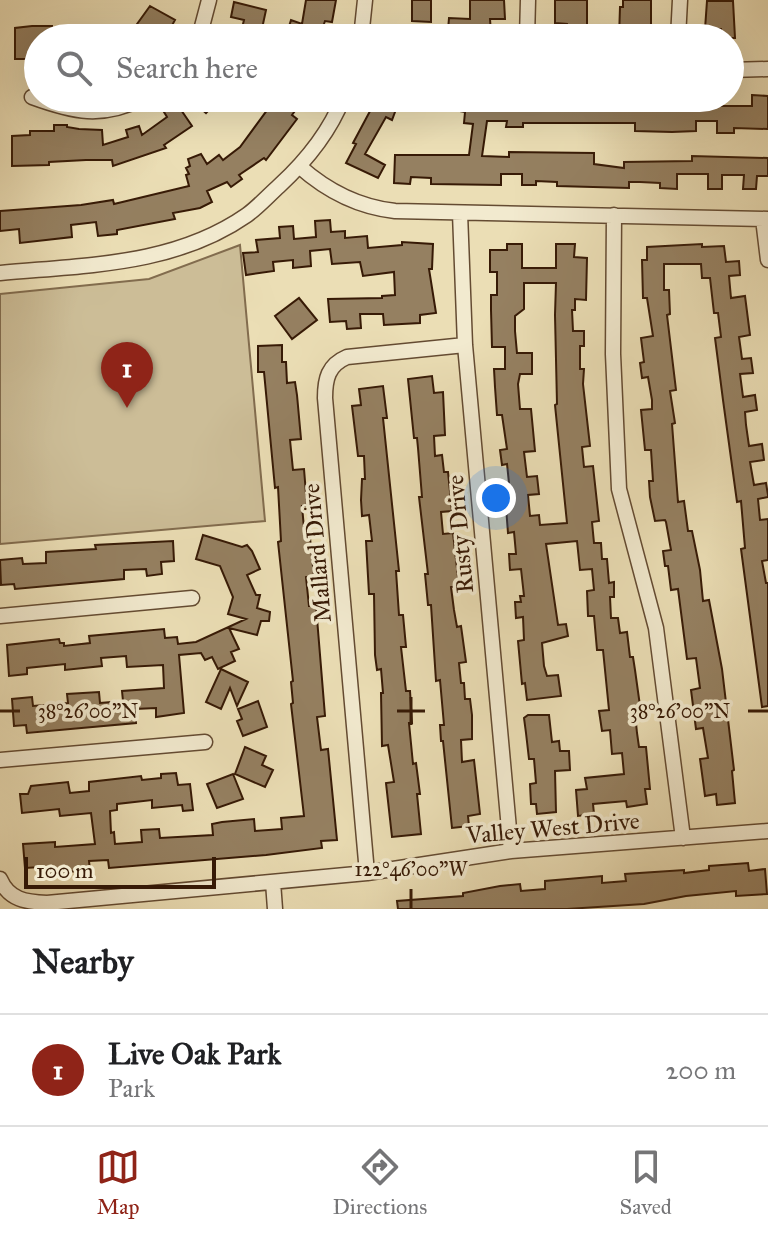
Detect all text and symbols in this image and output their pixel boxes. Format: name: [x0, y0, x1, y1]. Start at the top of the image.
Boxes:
search box: [24, 24, 744, 112]
icon: search: [52, 46, 96, 90]
text: Search here: [116, 50, 258, 86]
pin: 1: [101, 342, 153, 408]
street label: Rusty Drive: [440, 474, 480, 594]
your location: [476, 478, 516, 518]
street label: Mallard Drive: [296, 482, 338, 624]
text: 38°26'00"N: [38, 699, 138, 723]
text: 38°26'00"N: [630, 699, 730, 723]
street label: Valley West Drive: [464, 805, 641, 851]
scale bar: [24, 853, 216, 889]
text: 100 m: [36, 857, 93, 884]
text: 122°46'00"W: [355, 857, 468, 881]
text: Nearby: [32, 941, 134, 982]
text: Live Oak Park: [108, 1036, 281, 1072]
text: 1: [53, 1054, 63, 1086]
text: 200 m: [665, 1054, 736, 1086]
text: Park: [108, 1072, 155, 1104]
tab: Map: [96, 1145, 140, 1220]
tab: Directions: [332, 1145, 427, 1220]
tab: Saved: [620, 1145, 672, 1220]

